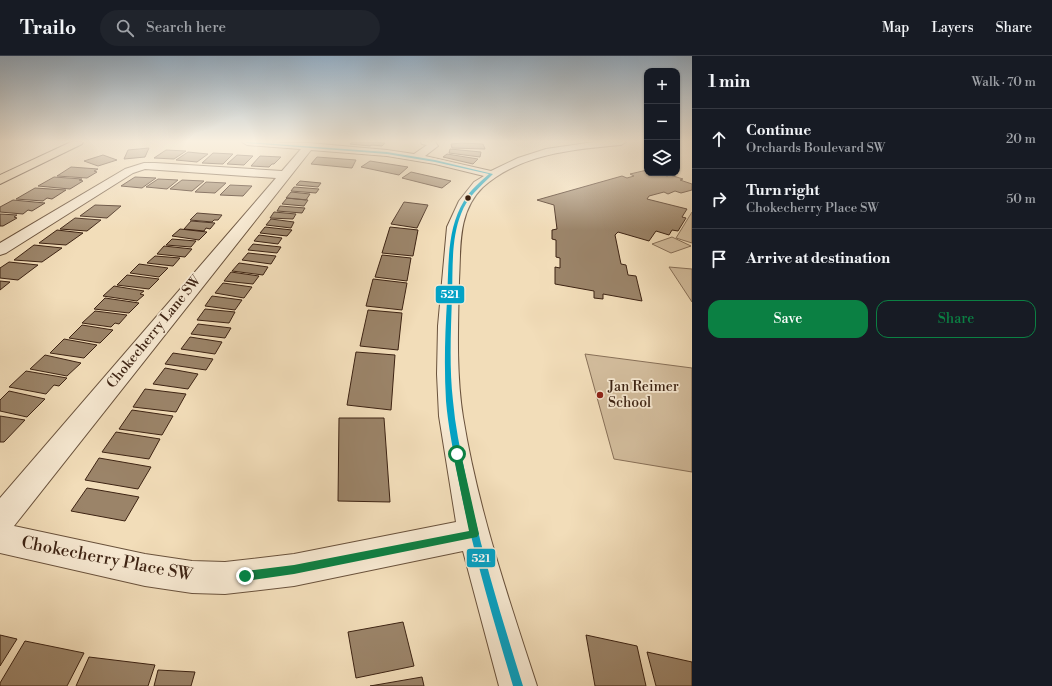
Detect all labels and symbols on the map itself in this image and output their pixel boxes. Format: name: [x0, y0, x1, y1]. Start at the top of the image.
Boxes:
unlabelled marker: [463, 193, 473, 203]
street label: Chokecherry Lane SW: [103, 271, 206, 392]
line badge: 521: [435, 285, 465, 304]
text: 521: [440, 288, 460, 302]
place label: Jan Reimer School: [607, 378, 679, 412]
marker: Jan Reimer School: [595, 390, 605, 400]
route start: [448, 445, 466, 463]
street label: Chokecherry Place SW: [20, 532, 195, 587]
line badge: 521: [466, 548, 496, 568]
text: 521: [471, 552, 491, 566]
route end: [236, 567, 254, 585]

